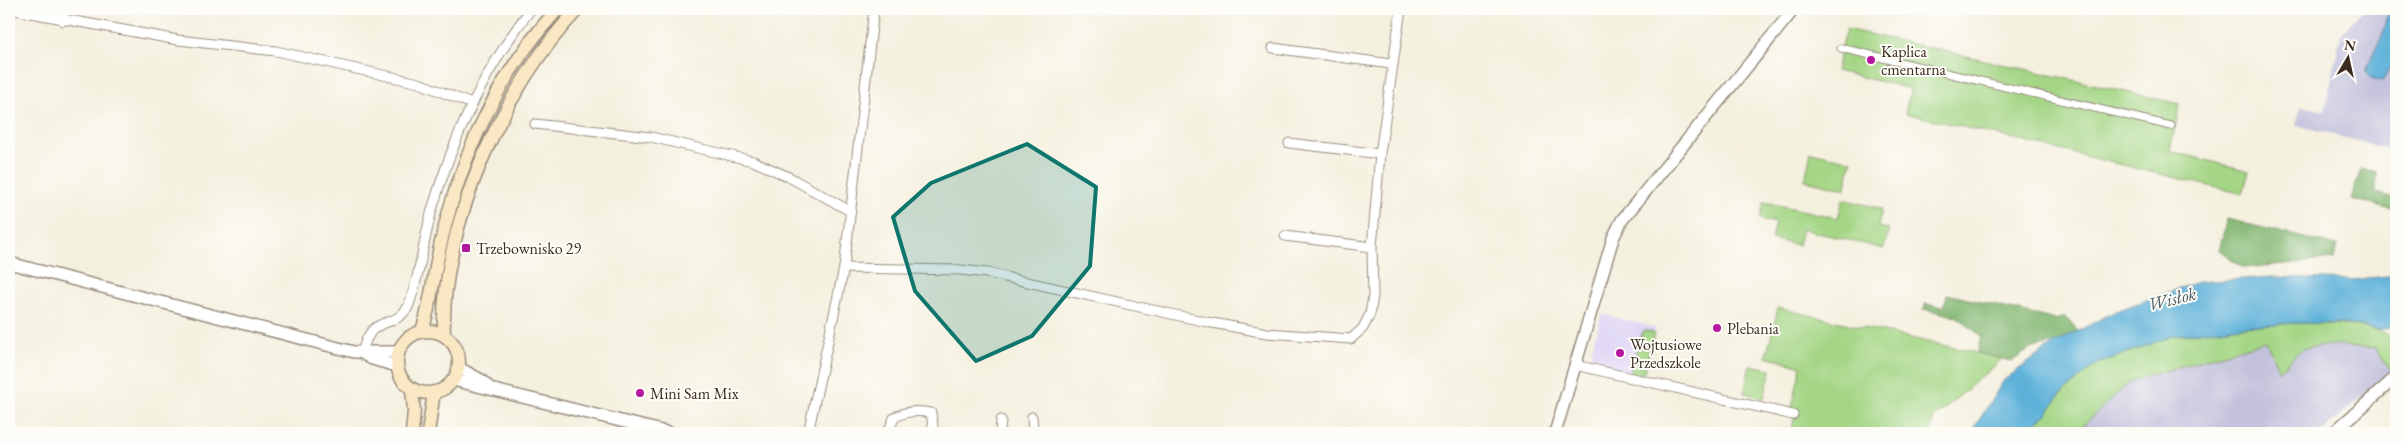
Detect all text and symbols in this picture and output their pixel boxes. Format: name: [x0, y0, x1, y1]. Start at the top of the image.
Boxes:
north arrow: [2322, 32, 2372, 82]
text: N: [2343, 35, 2358, 55]
place label: Kaplica cmentarna: [1881, 41, 1947, 80]
marker: Kaplica cmentarna: [1865, 54, 1877, 66]
place label: Trzebownisko 29: [476, 238, 581, 259]
marker: Trzebownisko 29: [460, 242, 472, 254]
water label: Wisłok: [2145, 281, 2198, 316]
place label: Plebania: [1727, 318, 1780, 339]
marker: Plebania: [1711, 322, 1723, 334]
place label: Wojtusiowe Przedszkole: [1630, 334, 1702, 373]
marker: Wojtusiowe Przedszkole: [1614, 347, 1626, 359]
place label: Mini Sam Mix: [650, 383, 739, 404]
marker: Mini Sam Mix: [634, 387, 646, 399]

